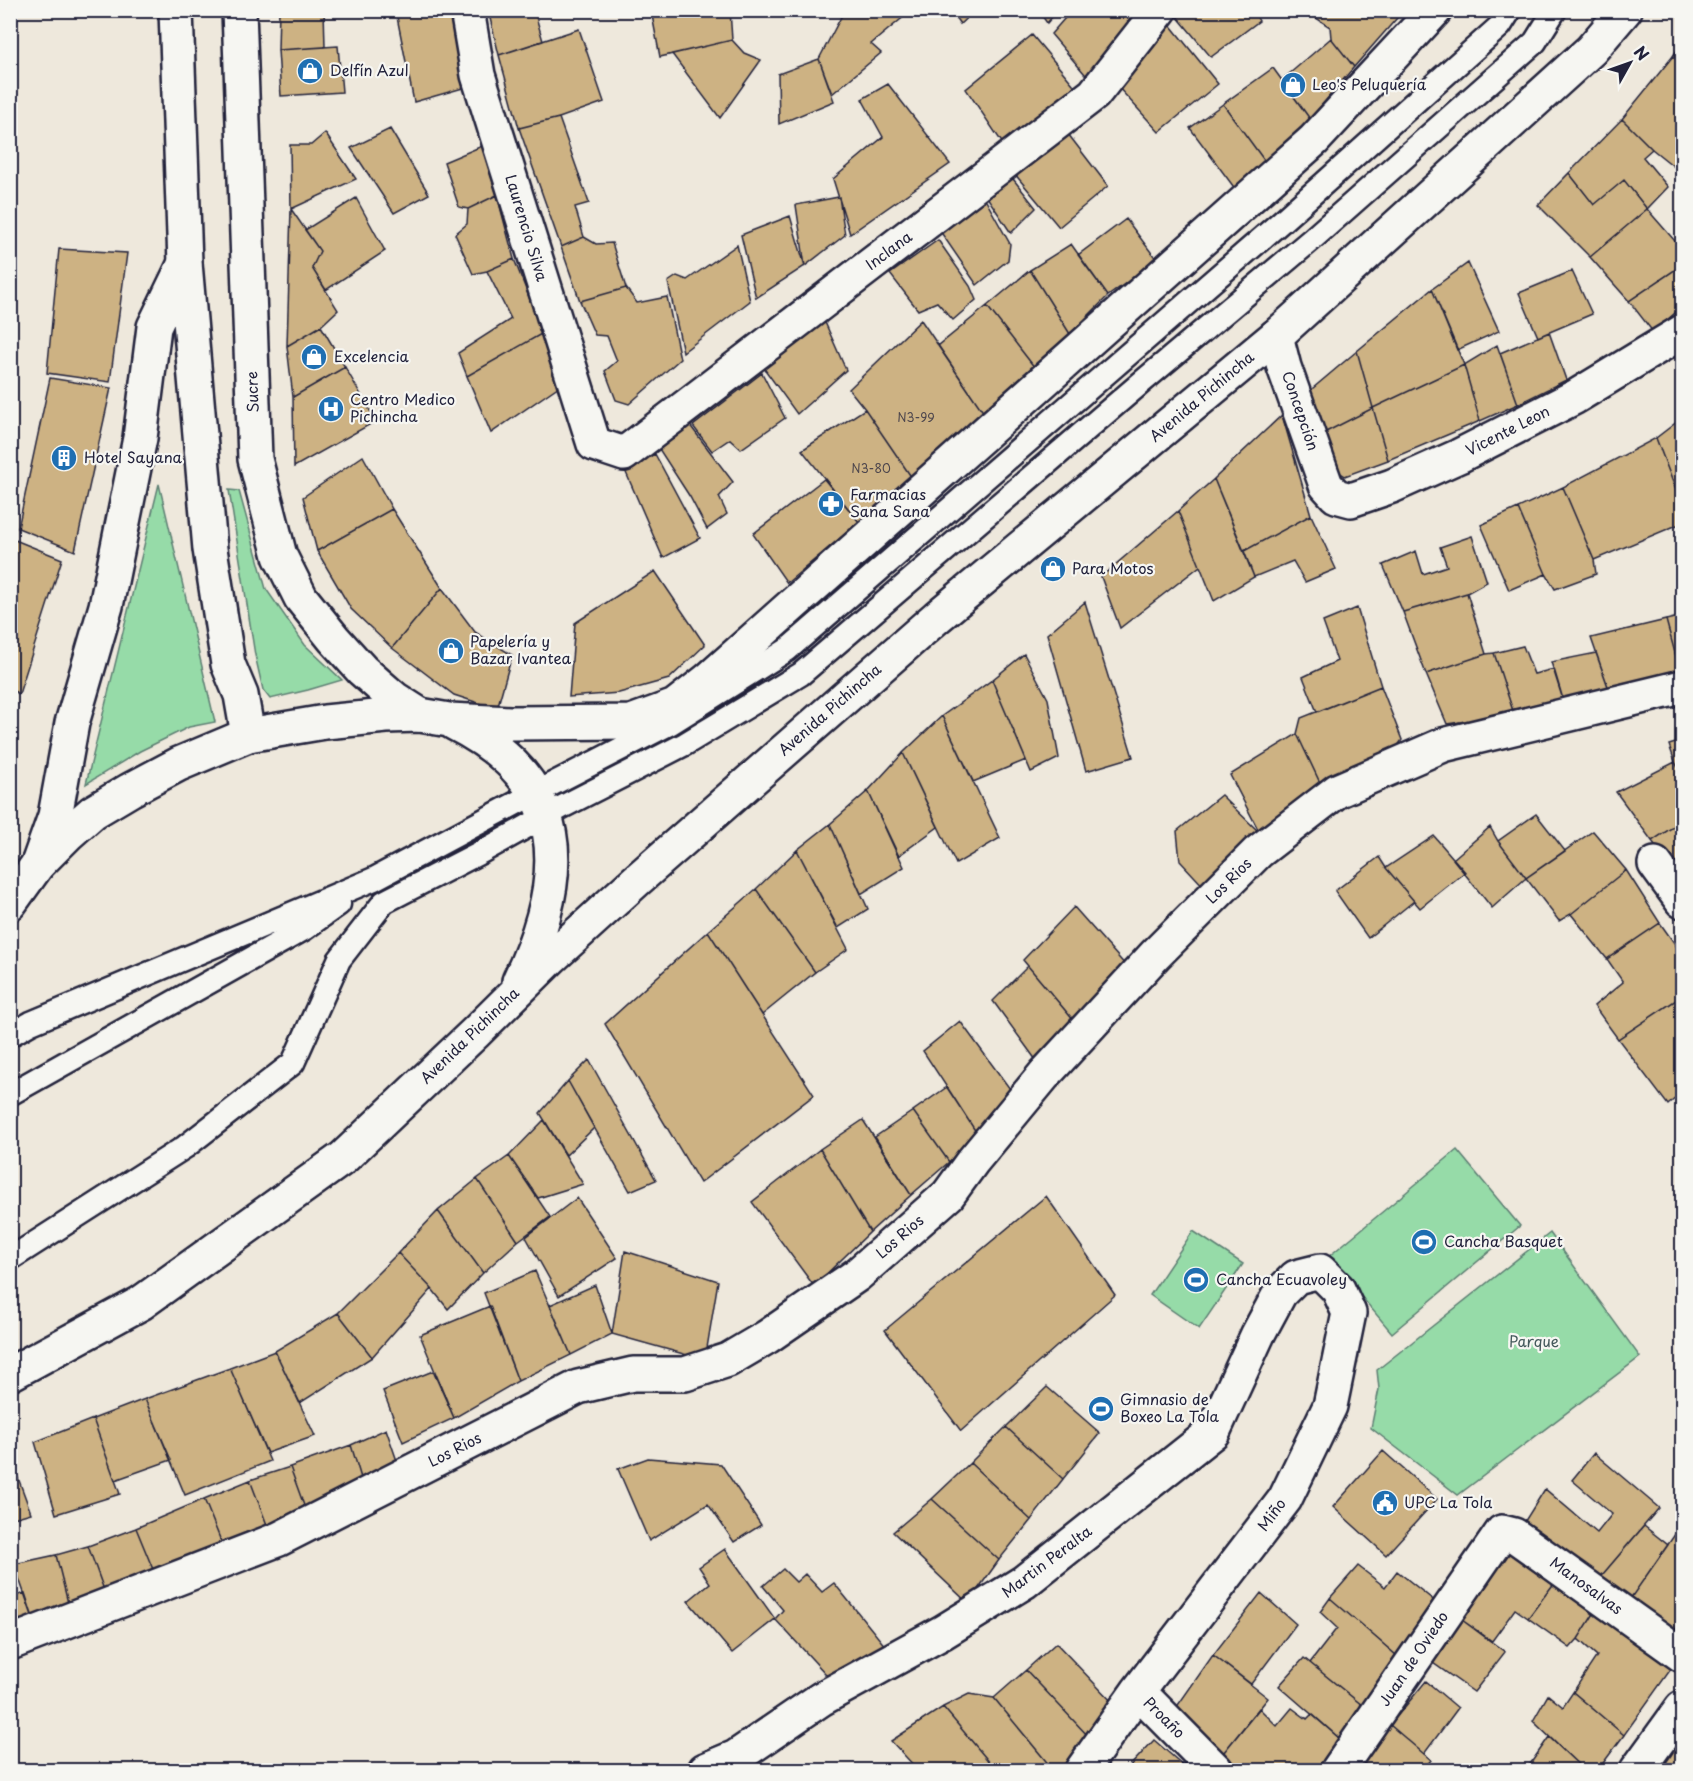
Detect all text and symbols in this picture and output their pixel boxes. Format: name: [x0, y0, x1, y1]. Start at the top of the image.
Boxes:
north arrow: [1600, 33, 1660, 93]
text: N: [1629, 40, 1656, 65]
shop icon: Delfín Azul: [295, 56, 325, 86]
place label: Delfín Azul: [330, 58, 409, 81]
shop icon: Leo's Peluquería: [1278, 70, 1308, 100]
place label: Leo's Peluquería: [1312, 72, 1427, 95]
street label: Laurencio Silva: [500, 171, 555, 284]
street label: Inclana: [860, 224, 917, 275]
shop icon: Excelencia: [299, 342, 329, 372]
place label: Excelencia: [334, 344, 410, 367]
street label: Avenida Pichincha: [1144, 345, 1259, 446]
street label: Concepción: [1277, 368, 1326, 453]
street label: Sucre: [239, 371, 264, 413]
place label: Centro Medico Pichincha: [350, 387, 455, 427]
hospital icon: Centro Medico Pichincha: [316, 394, 346, 424]
street label: Vicente Leon: [1461, 399, 1553, 461]
house number: N3-99: [897, 408, 935, 426]
building icon: Hotel Sayana: [49, 443, 79, 473]
place label: Hotel Sayana: [84, 445, 183, 468]
house number: N3-80: [851, 459, 891, 477]
place label: Farmacias Sana Sana: [850, 482, 930, 522]
pharmacy icon: Farmacias Sana Sana: [816, 489, 846, 519]
shop icon: Para Motos: [1038, 554, 1068, 584]
place label: Para Motos: [1072, 556, 1153, 579]
place label: Papelería y Bazar Ivantea: [470, 629, 571, 669]
shop icon: Papelería y Bazar Ivantea: [436, 636, 466, 666]
street label: Avenida Pichincha: [772, 657, 886, 760]
street label: Los Rios: [1200, 852, 1256, 908]
street label: Avenida Pichincha: [414, 981, 524, 1088]
street label: Los Rios: [870, 1208, 928, 1263]
sports icon: Cancha Basquet: [1409, 1227, 1439, 1257]
place label: Cancha Basquet: [1444, 1229, 1563, 1252]
sports icon: Cancha Ecuavoley: [1181, 1265, 1211, 1295]
place label: Cancha Ecuavoley: [1216, 1267, 1347, 1290]
park label: Parque: [1509, 1329, 1559, 1352]
place label: Gimnasio de Boxeo La Tola: [1120, 1387, 1220, 1427]
sports icon: Gimnasio de Boxeo La Tola: [1086, 1394, 1116, 1424]
street label: Los Rios: [424, 1425, 485, 1472]
public building icon: UPC La Tola: [1370, 1488, 1400, 1518]
place label: UPC La Tola: [1404, 1490, 1492, 1513]
street label: Miño: [1251, 1493, 1291, 1535]
street label: Martin Peralta: [996, 1519, 1096, 1602]
street label: Manosalvas: [1546, 1550, 1628, 1619]
street label: Juan de Oviedo: [1372, 1606, 1453, 1710]
street label: Proaño: [1139, 1691, 1191, 1743]

